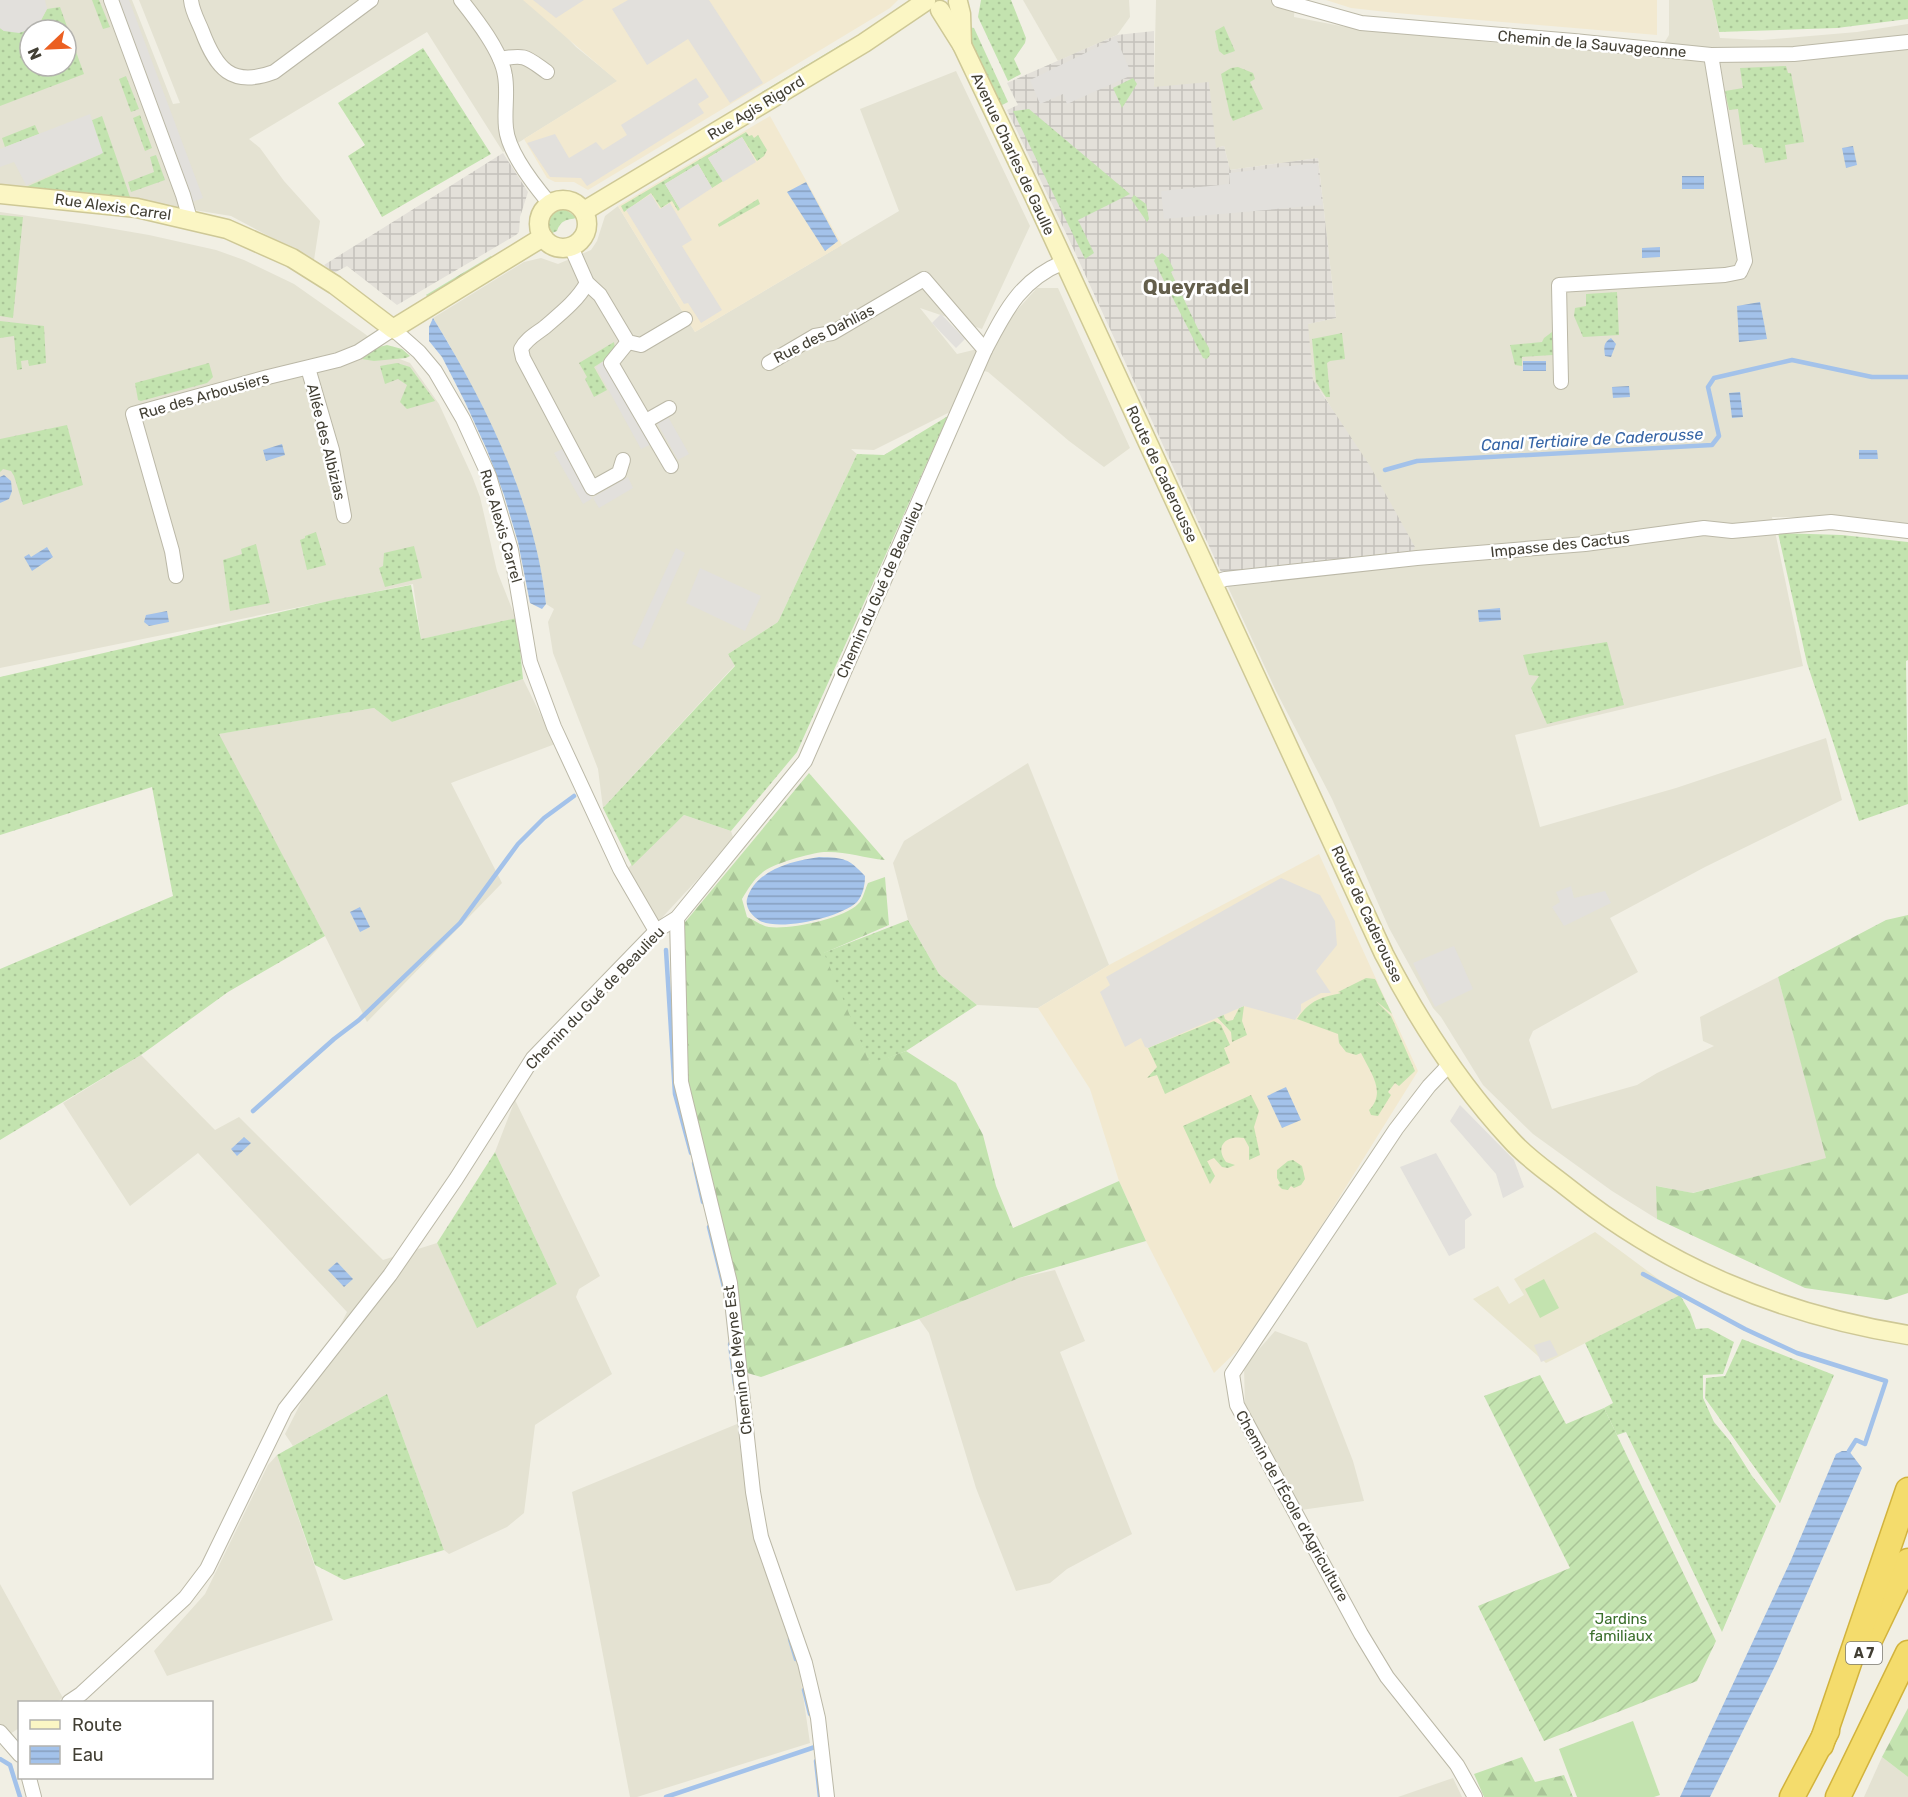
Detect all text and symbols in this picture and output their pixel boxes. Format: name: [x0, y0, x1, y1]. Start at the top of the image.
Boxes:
north arrow: [18, 18, 78, 78]
street label: Chemin de la Sauvageonne: [1497, 27, 1687, 61]
text: N: [24, 45, 46, 63]
street label: Avenue Charles de Gaulle: [967, 70, 1059, 238]
street label: Rue Agis Rigord: [704, 72, 808, 144]
street label: Rue Alexis Carrel: [54, 190, 172, 224]
district label: Queyradel: [1143, 274, 1249, 299]
street label: Rue des Dahlias: [771, 301, 878, 367]
street label: Rue des Arbousiers: [137, 369, 271, 423]
street label: Allée des Albizias: [303, 382, 349, 502]
street label: Route de Caderousse: [1122, 403, 1202, 545]
water label: Canal Tertiaire de Caderousse: [1480, 424, 1704, 455]
street label: Rue Alexis Carrel: [476, 467, 526, 585]
street label: Chemin du Gué de Beaulieu: [833, 499, 927, 681]
street label: Impasse des Cactus: [1490, 529, 1631, 561]
street label: Route de Caderousse: [1327, 843, 1407, 985]
street label: Chemin du Gué de Beaulieu: [522, 923, 668, 1073]
street label: Chemin de Meyne Est: [720, 1284, 756, 1436]
street label: Chemin de l'École d'Agriculture: [1232, 1407, 1352, 1605]
park label: Jardins familiaux: [1589, 1610, 1653, 1645]
road number: A 7: [1846, 1642, 1882, 1664]
legend: [18, 1701, 213, 1779]
text: Route: [72, 1714, 122, 1736]
text: Eau: [72, 1744, 104, 1766]

